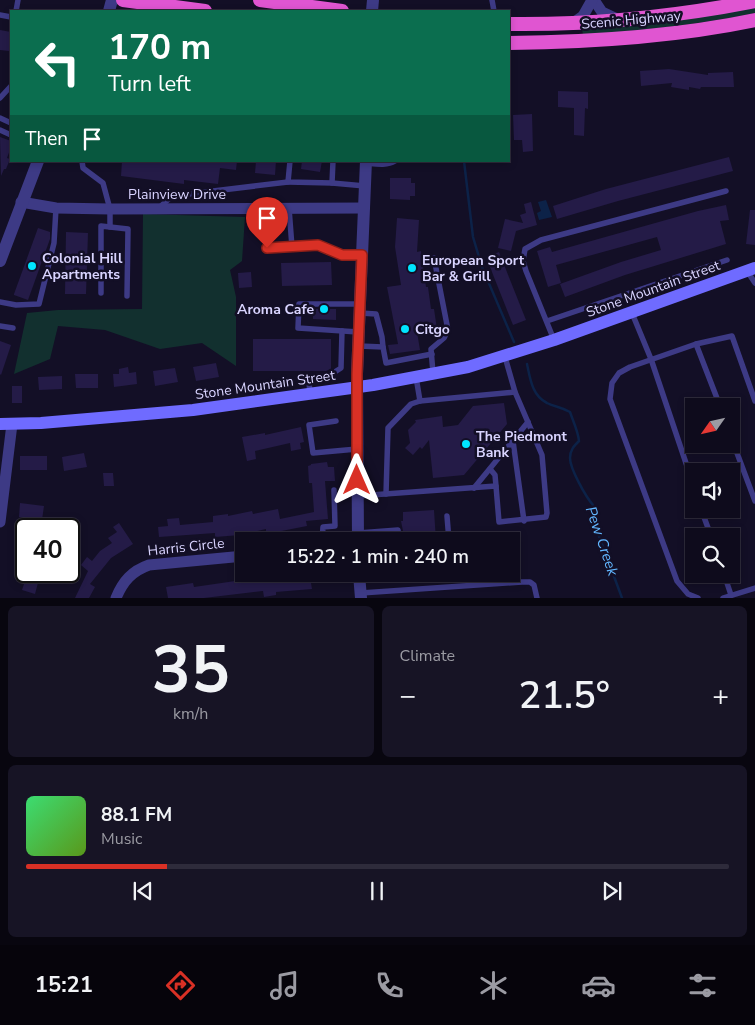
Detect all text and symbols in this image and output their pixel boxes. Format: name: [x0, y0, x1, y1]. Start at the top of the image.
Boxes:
street label: Scenic Highway: [580, 6, 682, 34]
text: 170 m: [108, 24, 211, 71]
icon: left: [25, 30, 90, 95]
text: Turn left: [108, 69, 191, 99]
icon: arrive: [78, 125, 106, 153]
text: Then: [25, 126, 68, 152]
street label: Plainview Drive: [128, 185, 226, 204]
pin: [246, 197, 288, 248]
icon: arrive: [253, 204, 281, 232]
place label: Colonial Hill Apartments: [42, 249, 123, 284]
place label: European Sport Bar & Grill: [422, 251, 525, 286]
street label: Stone Mountain Street: [583, 256, 723, 322]
marker: Colonial Hill Apartments: [26, 260, 38, 272]
marker: European Sport Bar & Grill: [406, 262, 418, 274]
place label: Aroma Cafe: [237, 300, 314, 319]
marker: Aroma Cafe: [318, 303, 330, 315]
place label: Citgo: [415, 320, 450, 339]
marker: Citgo: [399, 323, 411, 335]
street label: Stone Mountain Street: [194, 366, 336, 404]
north arrow: [685, 398, 740, 452]
map controls: [685, 398, 740, 583]
place label: The Piedmont Bank: [476, 427, 567, 462]
marker: The Piedmont Bank: [460, 438, 472, 450]
position arrow: [330, 453, 382, 505]
button: sound: [685, 463, 740, 518]
water label: Pew Creek: [581, 504, 623, 579]
speed limit sign: 40: [15, 518, 80, 583]
button: search: [685, 528, 740, 583]
street label: Harris Circle: [147, 534, 225, 560]
text: 15:22 · 1 min · 240 m: [286, 544, 469, 570]
text: 35: [152, 626, 230, 715]
text: Climate: [400, 645, 455, 667]
text: 21.5°: [518, 670, 610, 721]
text: −: [400, 677, 416, 715]
text: +: [712, 677, 729, 715]
text: km/h: [173, 703, 208, 725]
text: 88.1 FM: [101, 802, 172, 828]
text: Music: [101, 828, 142, 850]
icon: previous: [129, 877, 157, 905]
icon: pause: [363, 877, 391, 905]
icon: next: [598, 877, 626, 905]
icon: directions: [163, 968, 198, 1003]
icon: music: [267, 968, 302, 1003]
icon: phone: [372, 968, 407, 1003]
icon: climate: [476, 968, 511, 1003]
icon: car: [581, 968, 616, 1003]
icon: filters: [685, 968, 720, 1003]
text: 15:21: [35, 970, 93, 1000]

